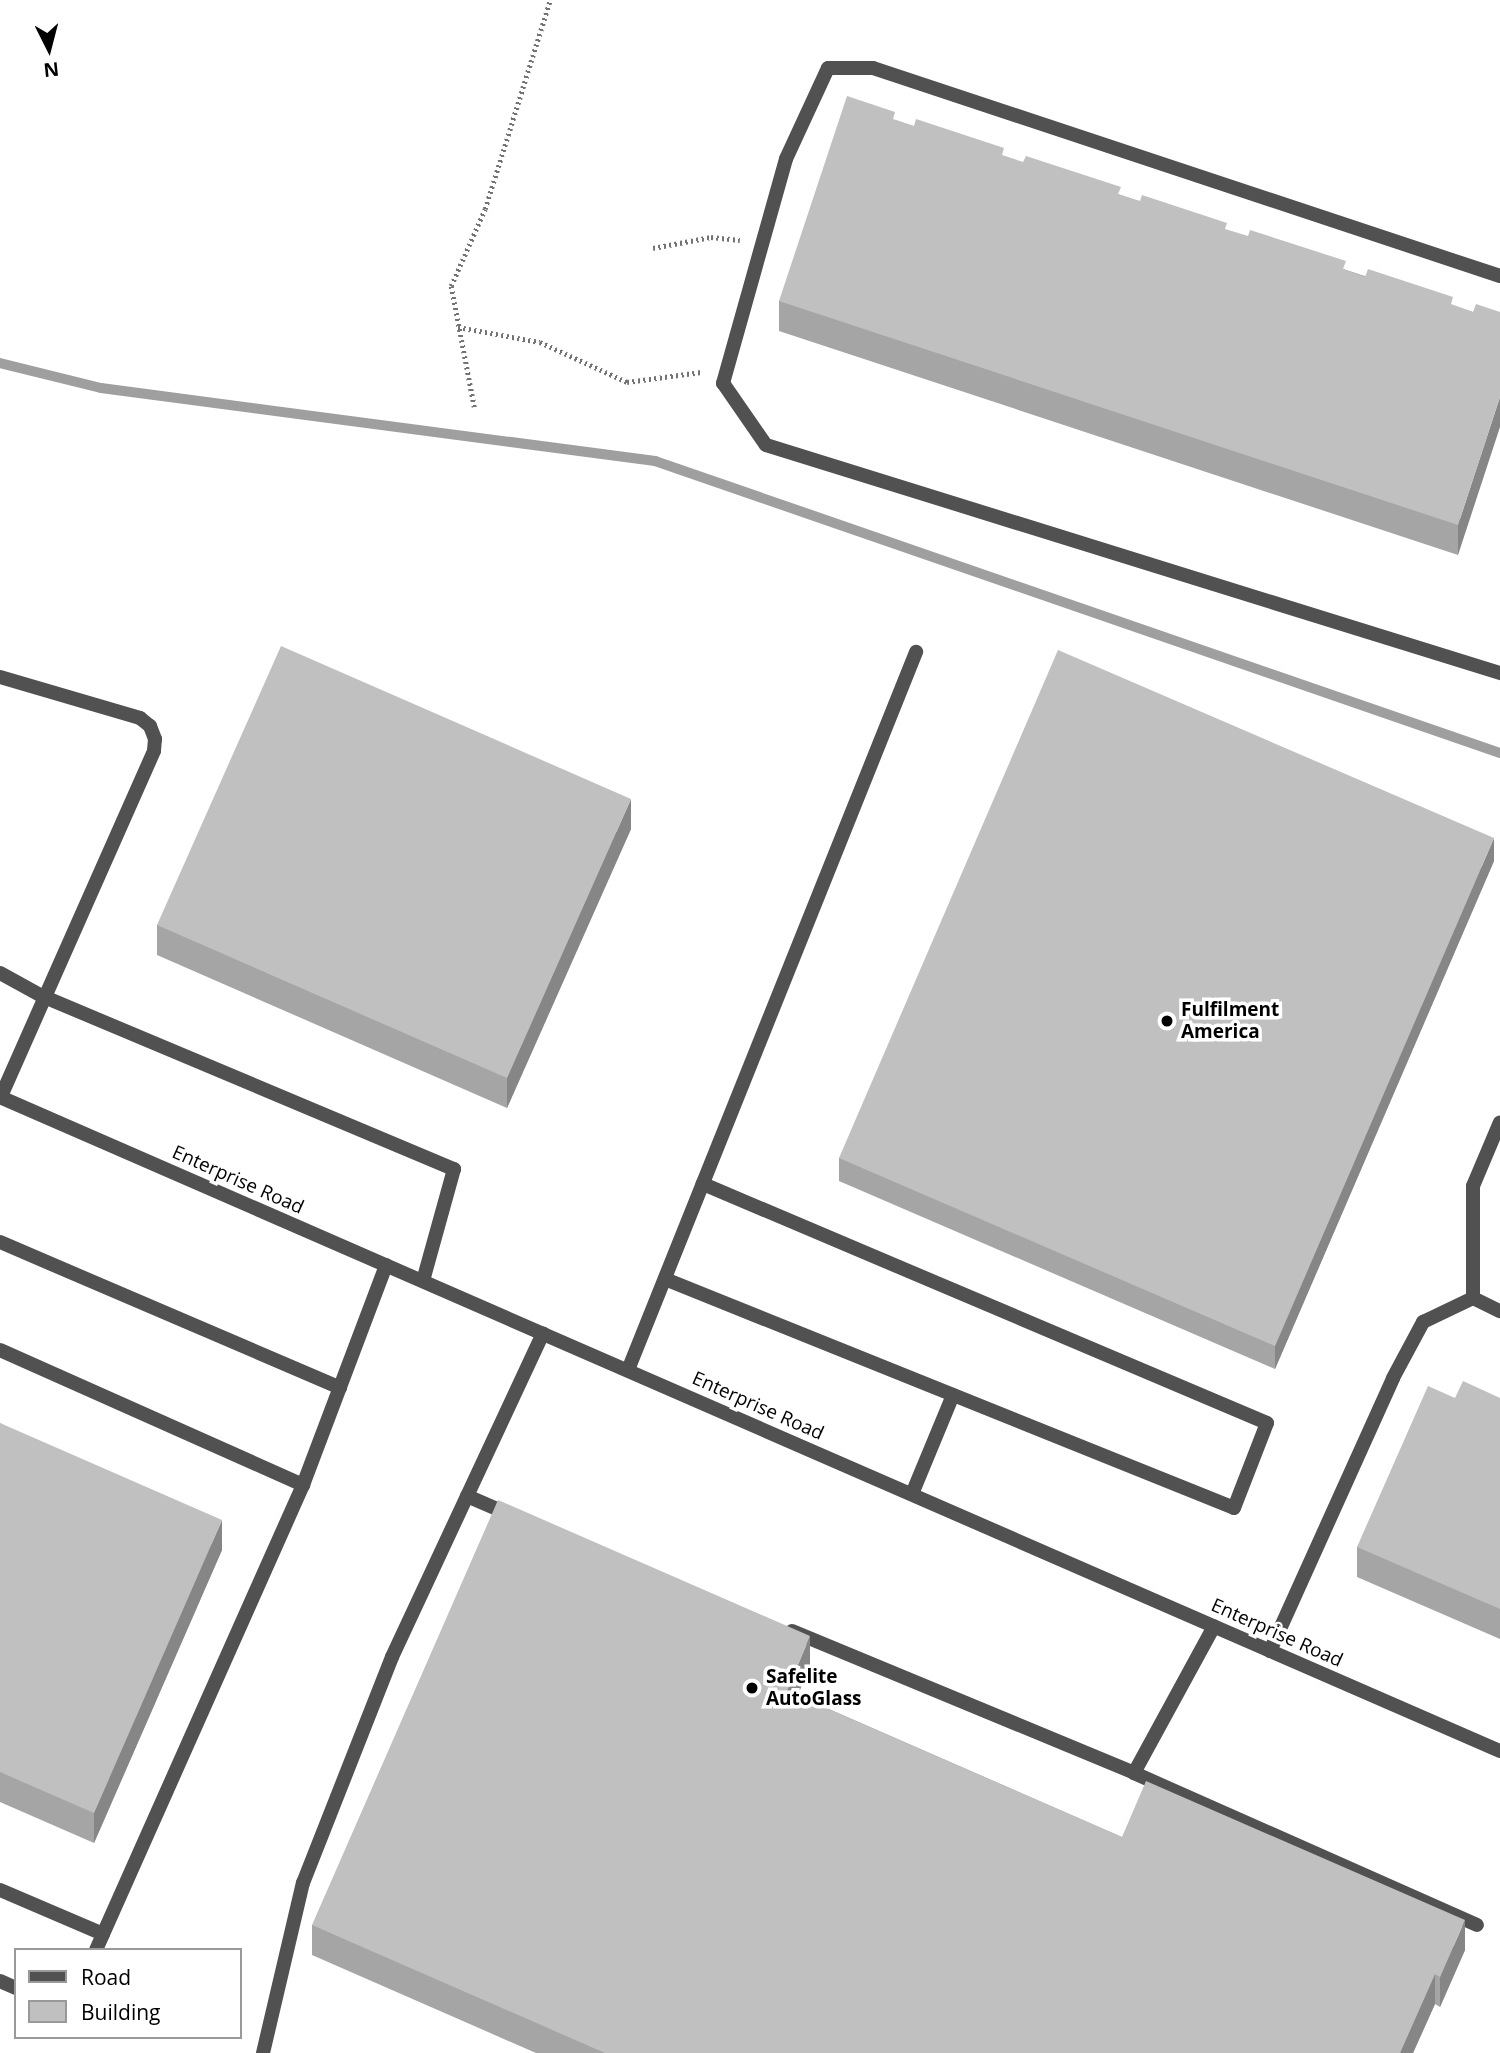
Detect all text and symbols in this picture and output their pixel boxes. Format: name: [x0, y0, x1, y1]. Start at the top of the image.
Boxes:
north arrow: [14, 14, 84, 84]
text: N: [42, 56, 60, 84]
place label: Fulfilment America: [1181, 999, 1279, 1043]
marker: Fulfilment America: [1159, 1013, 1175, 1029]
street label: Enterprise Road: [169, 1141, 307, 1219]
street label: Enterprise Road: [689, 1367, 827, 1445]
street label: Enterprise Road: [1208, 1594, 1346, 1672]
place label: Safelite AutoGlass: [766, 1666, 862, 1710]
marker: Safelite AutoGlass: [744, 1680, 760, 1696]
legend: [14, 1948, 242, 2039]
text: Road: [81, 1963, 131, 1991]
text: Building: [81, 1998, 160, 2026]

